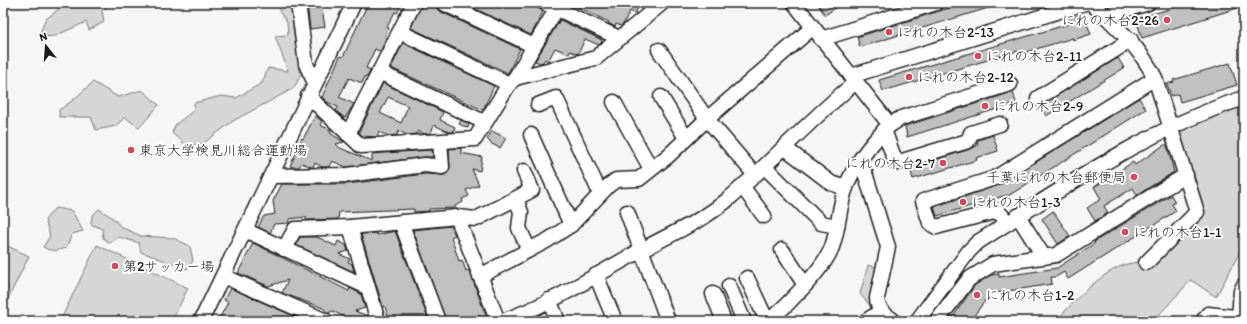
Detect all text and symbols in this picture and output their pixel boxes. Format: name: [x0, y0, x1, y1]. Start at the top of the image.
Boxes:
place label: にれの木台2-26: [1061, 12, 1159, 29]
marker: にれの木台2-26: [1162, 15, 1172, 25]
place label: にれの木台2-13: [897, 24, 994, 41]
north arrow: [26, 26, 66, 66]
marker: にれの木台2-13: [884, 27, 894, 37]
text: N: [38, 30, 49, 44]
place label: にれの木台2-11: [986, 48, 1082, 65]
marker: にれの木台2-11: [973, 51, 983, 61]
place label: にれの木台2-12: [917, 69, 1014, 86]
marker: にれの木台2-12: [904, 72, 914, 82]
place label: にれの木台2-9: [993, 98, 1083, 115]
marker: にれの木台2-9: [980, 101, 990, 111]
place label: 東京大学検見川総合運動場: [139, 142, 307, 159]
marker: 東京大学検見川総合運動場: [126, 145, 136, 155]
place label: にれの木台2-7: [845, 155, 935, 172]
marker: にれの木台2-7: [938, 158, 948, 168]
place label: 千葉にれの木台郵便局: [986, 169, 1126, 186]
marker: 千葉にれの木台郵便局: [1129, 172, 1139, 182]
place label: にれの木台1-3: [971, 194, 1061, 211]
marker: にれの木台1-3: [958, 197, 968, 207]
place label: にれの木台1-1: [1133, 224, 1222, 241]
marker: にれの木台1-1: [1120, 227, 1130, 237]
place label: 第2サッカー場: [123, 258, 214, 275]
marker: 第2サッカー場: [110, 261, 120, 271]
place label: にれの木台1-2: [985, 287, 1075, 304]
marker: にれの木台1-2: [972, 290, 982, 300]

